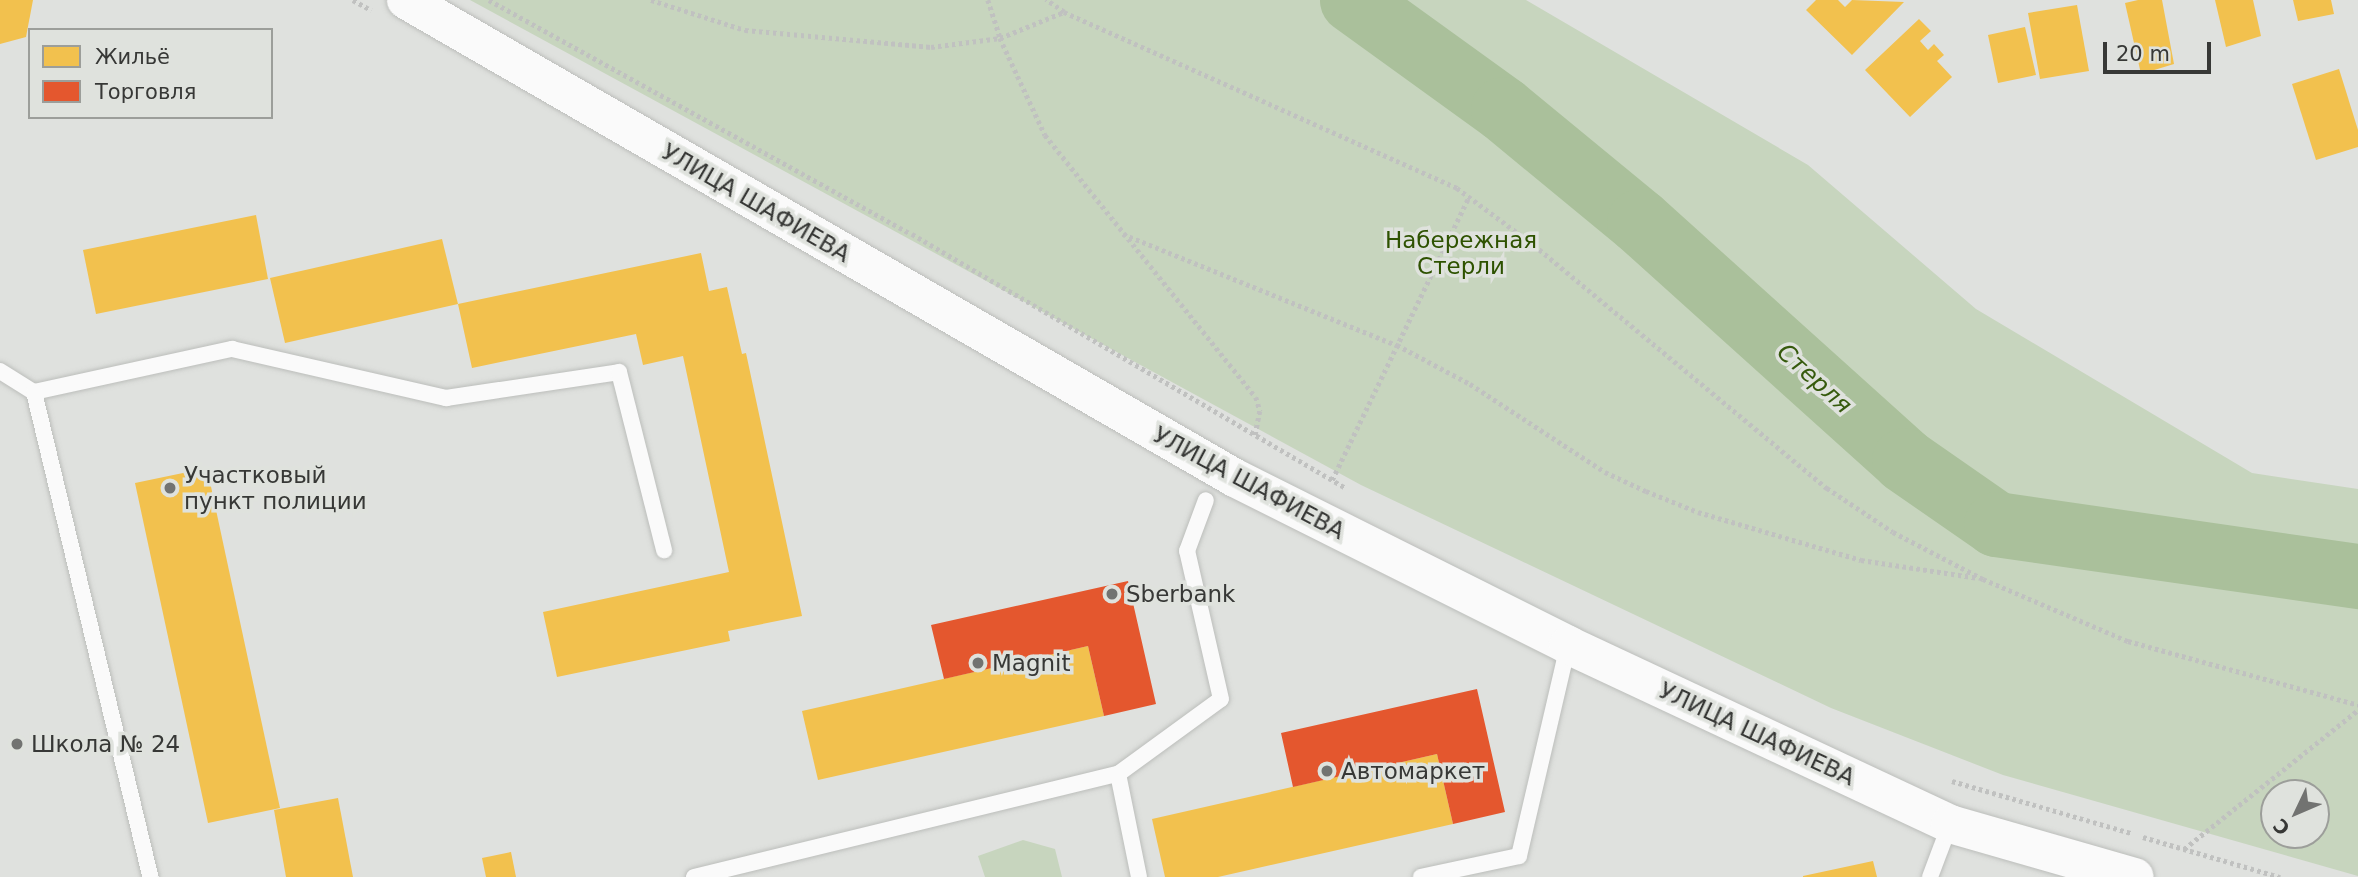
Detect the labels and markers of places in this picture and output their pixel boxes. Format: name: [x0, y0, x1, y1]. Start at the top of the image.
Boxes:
place label: Участковый пункт полиции: [184, 461, 367, 515]
marker: Участковый пункт полиции: [162, 480, 178, 496]
place label: Sberbank: [1126, 580, 1235, 608]
marker: Sberbank: [1104, 586, 1120, 602]
place label: Magnit: [992, 649, 1071, 677]
marker: Magnit: [970, 655, 986, 671]
place label: Школа № 24: [31, 730, 180, 758]
marker: Школа № 24: [9, 736, 25, 752]
place label: Автомаркет: [1341, 757, 1485, 785]
marker: Автомаркет: [1319, 763, 1335, 779]

